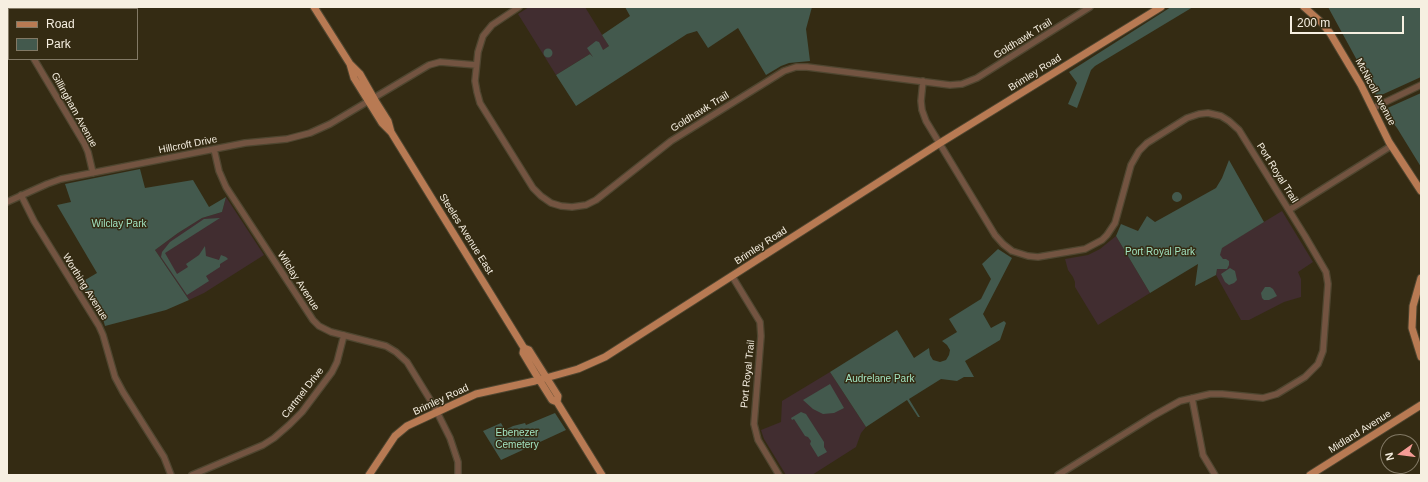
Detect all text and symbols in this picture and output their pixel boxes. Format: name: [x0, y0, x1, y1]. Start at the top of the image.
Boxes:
legend: [8, 8, 138, 60]
scale bar: [1292, 8, 1406, 34]
street label: Goldhawk Trail: [992, 16, 1054, 62]
text: 200 m: [1297, 16, 1330, 30]
text: Road: [46, 17, 75, 31]
text: Park: [46, 37, 71, 51]
street label: Brimley Road: [1006, 52, 1064, 94]
street label: McNicoll Avenue: [1352, 56, 1398, 128]
street label: Gillingham Avenue: [48, 70, 100, 150]
street label: Goldhawk Trail: [669, 89, 731, 135]
street label: Hillcroft Drive: [158, 133, 218, 157]
street label: Port Royal Trail: [1254, 141, 1300, 205]
street label: Steeles Avenue East: [436, 192, 496, 276]
park label: Wilclay Park: [91, 218, 147, 230]
street label: Brimley Road: [733, 225, 789, 267]
park label: Port Royal Park: [1125, 246, 1195, 258]
street label: Wilclay Avenue: [274, 249, 322, 313]
street label: Worthing Avenue: [60, 251, 110, 323]
street label: Port Royal Trail: [738, 339, 758, 409]
street label: Cartmel Drive: [279, 365, 327, 421]
park label: Audrelane Park: [846, 373, 914, 385]
street label: Brimley Road: [411, 382, 471, 418]
street label: Midland Avenue: [1326, 408, 1394, 456]
park label: Ebenezer Cemetery: [495, 427, 539, 450]
north arrow: [1380, 434, 1420, 474]
text: N: [1383, 451, 1396, 462]

